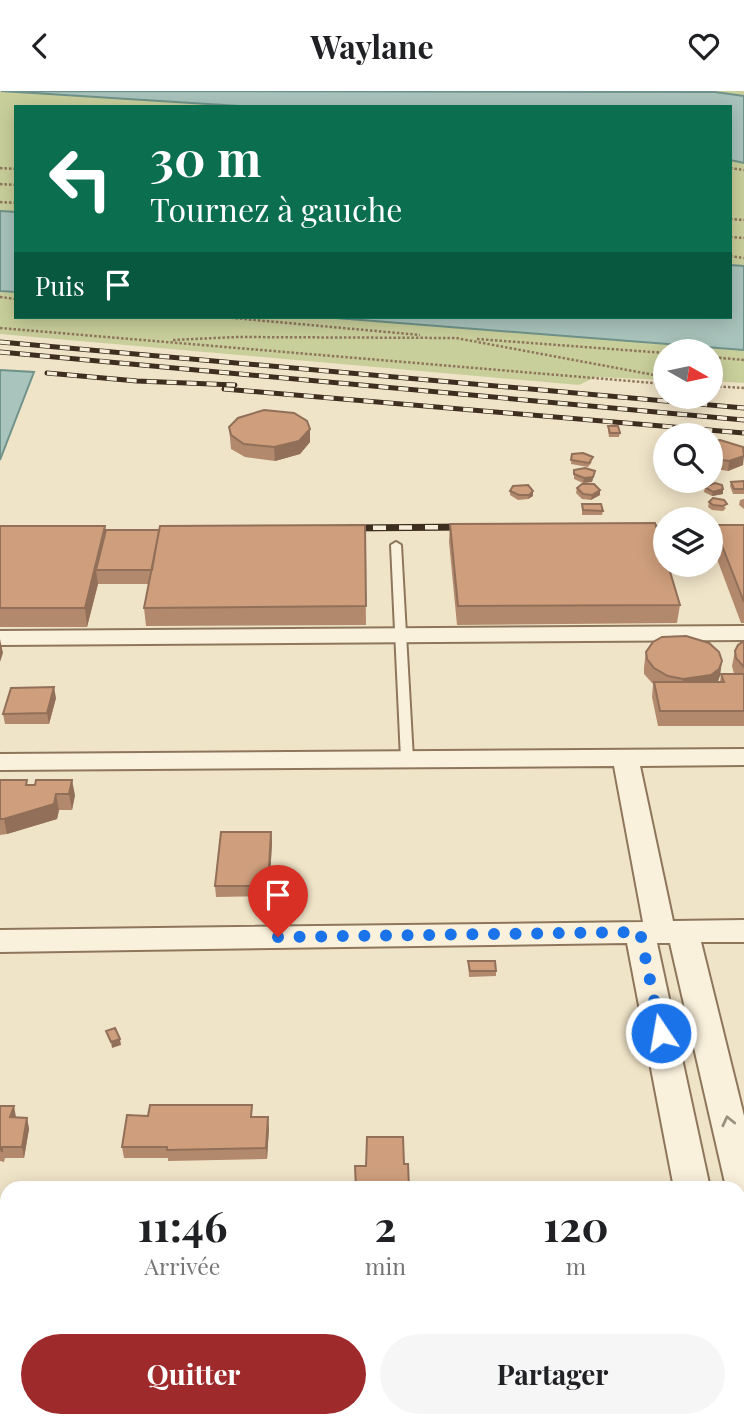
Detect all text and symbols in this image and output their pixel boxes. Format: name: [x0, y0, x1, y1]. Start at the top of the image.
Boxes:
text: Waylane: [310, 24, 434, 67]
icon: back: [21, 27, 59, 65]
icon: heart: [685, 27, 723, 65]
text: 30 m: [150, 124, 261, 189]
icon: left: [35, 133, 126, 224]
text: Tournez à gauche: [150, 187, 403, 230]
icon: arrive: [99, 266, 137, 304]
text: Puis: [35, 268, 85, 303]
north arrow: [653, 339, 723, 409]
map controls: [653, 339, 723, 577]
button: search: [653, 423, 723, 493]
button: layers: [653, 507, 723, 577]
pin: [248, 865, 308, 937]
icon: arrive: [259, 876, 297, 914]
position arrow: [624, 996, 698, 1070]
one-way arrow: [722, 1115, 736, 1127]
text: 11:46: [137, 1197, 228, 1253]
text: 2: [374, 1197, 396, 1253]
text: 120: [543, 1197, 609, 1253]
text: Arrivée: [144, 1250, 221, 1281]
text: min: [365, 1250, 406, 1281]
text: m: [566, 1250, 586, 1281]
button: Quitter: [21, 1334, 366, 1414]
button: Partager: [380, 1334, 725, 1414]

